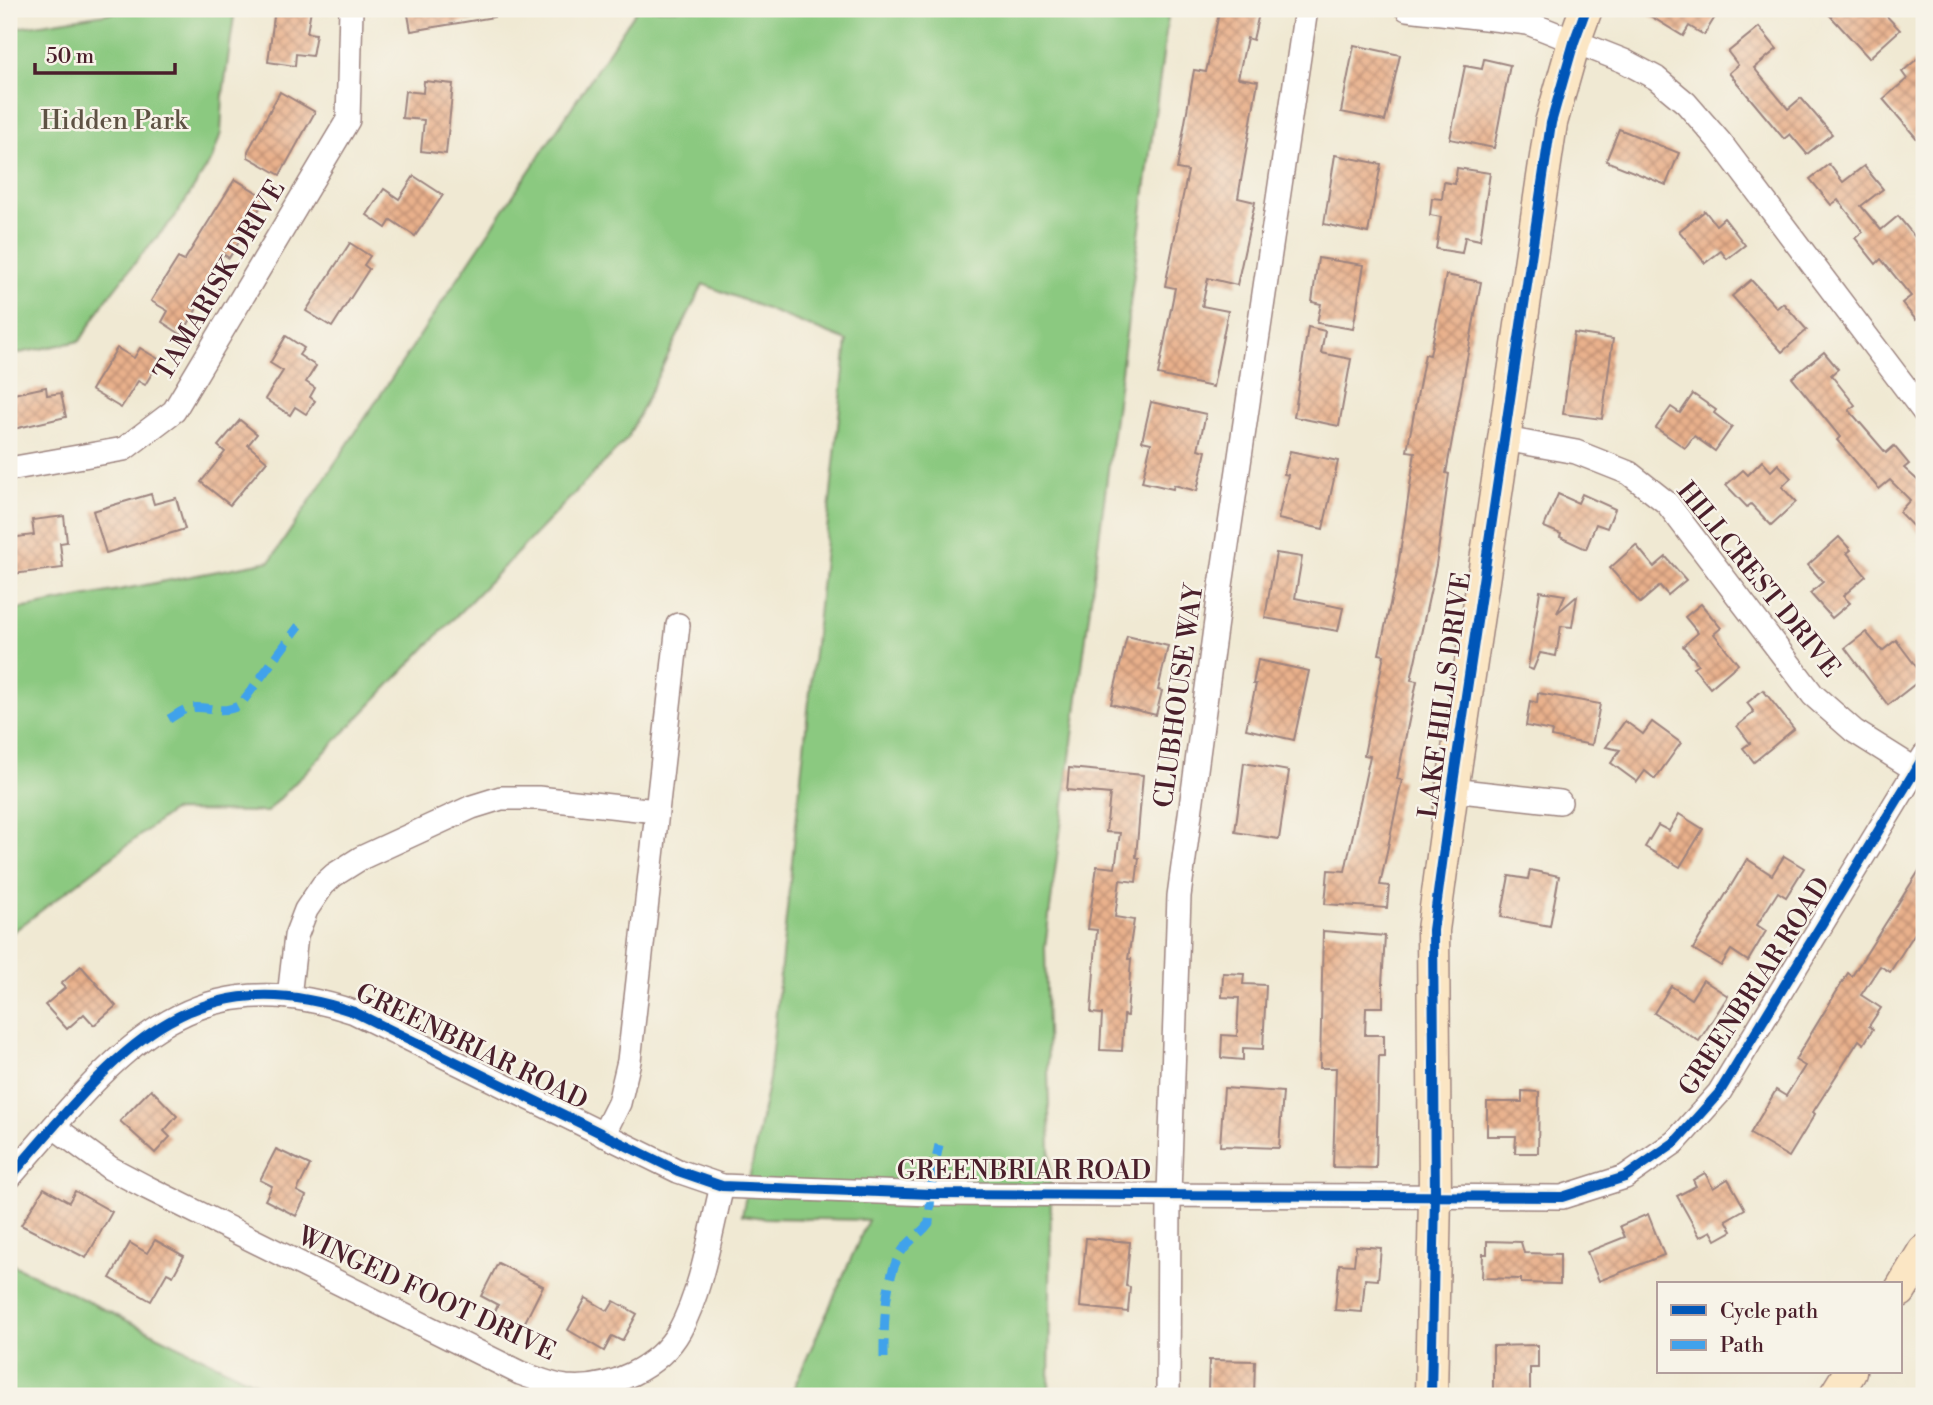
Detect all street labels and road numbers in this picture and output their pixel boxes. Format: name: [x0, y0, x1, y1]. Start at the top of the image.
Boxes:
street label: TAMARISK DRIVE: [147, 175, 292, 386]
street label: HILLCREST DRIVE: [1670, 476, 1847, 684]
street label: LAKE HILLS DRIVE: [1412, 570, 1478, 820]
street label: CLUBHOUSE WAY: [1147, 580, 1211, 810]
street label: GREENBRIAR ROAD: [1672, 871, 1838, 1102]
street label: GREENBRIAR ROAD: [350, 977, 593, 1117]
street label: GREENBRIAR ROAD: [897, 1155, 1151, 1187]
street label: WINGED FOOT DRIVE: [292, 1220, 561, 1368]

